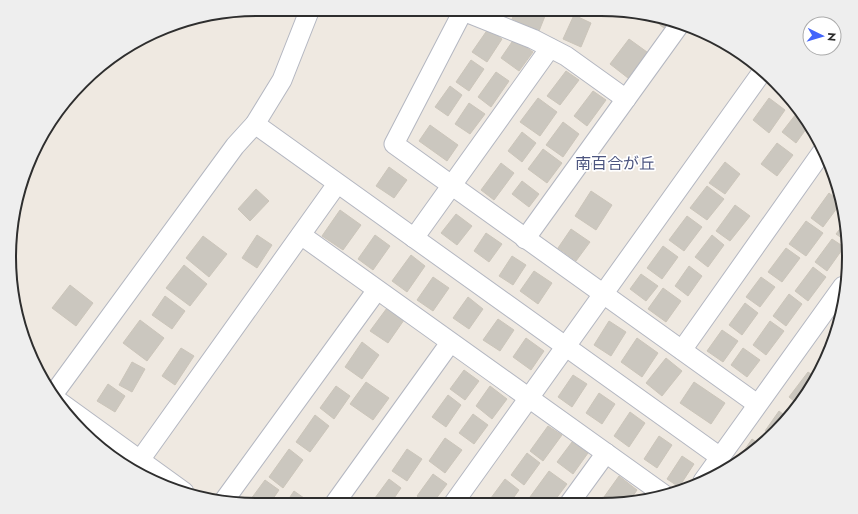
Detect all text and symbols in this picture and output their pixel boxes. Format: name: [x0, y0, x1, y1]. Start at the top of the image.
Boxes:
north arrow: [802, 16, 842, 56]
text: N: [824, 32, 840, 42]
district label: 南百合が丘: [575, 152, 655, 175]

